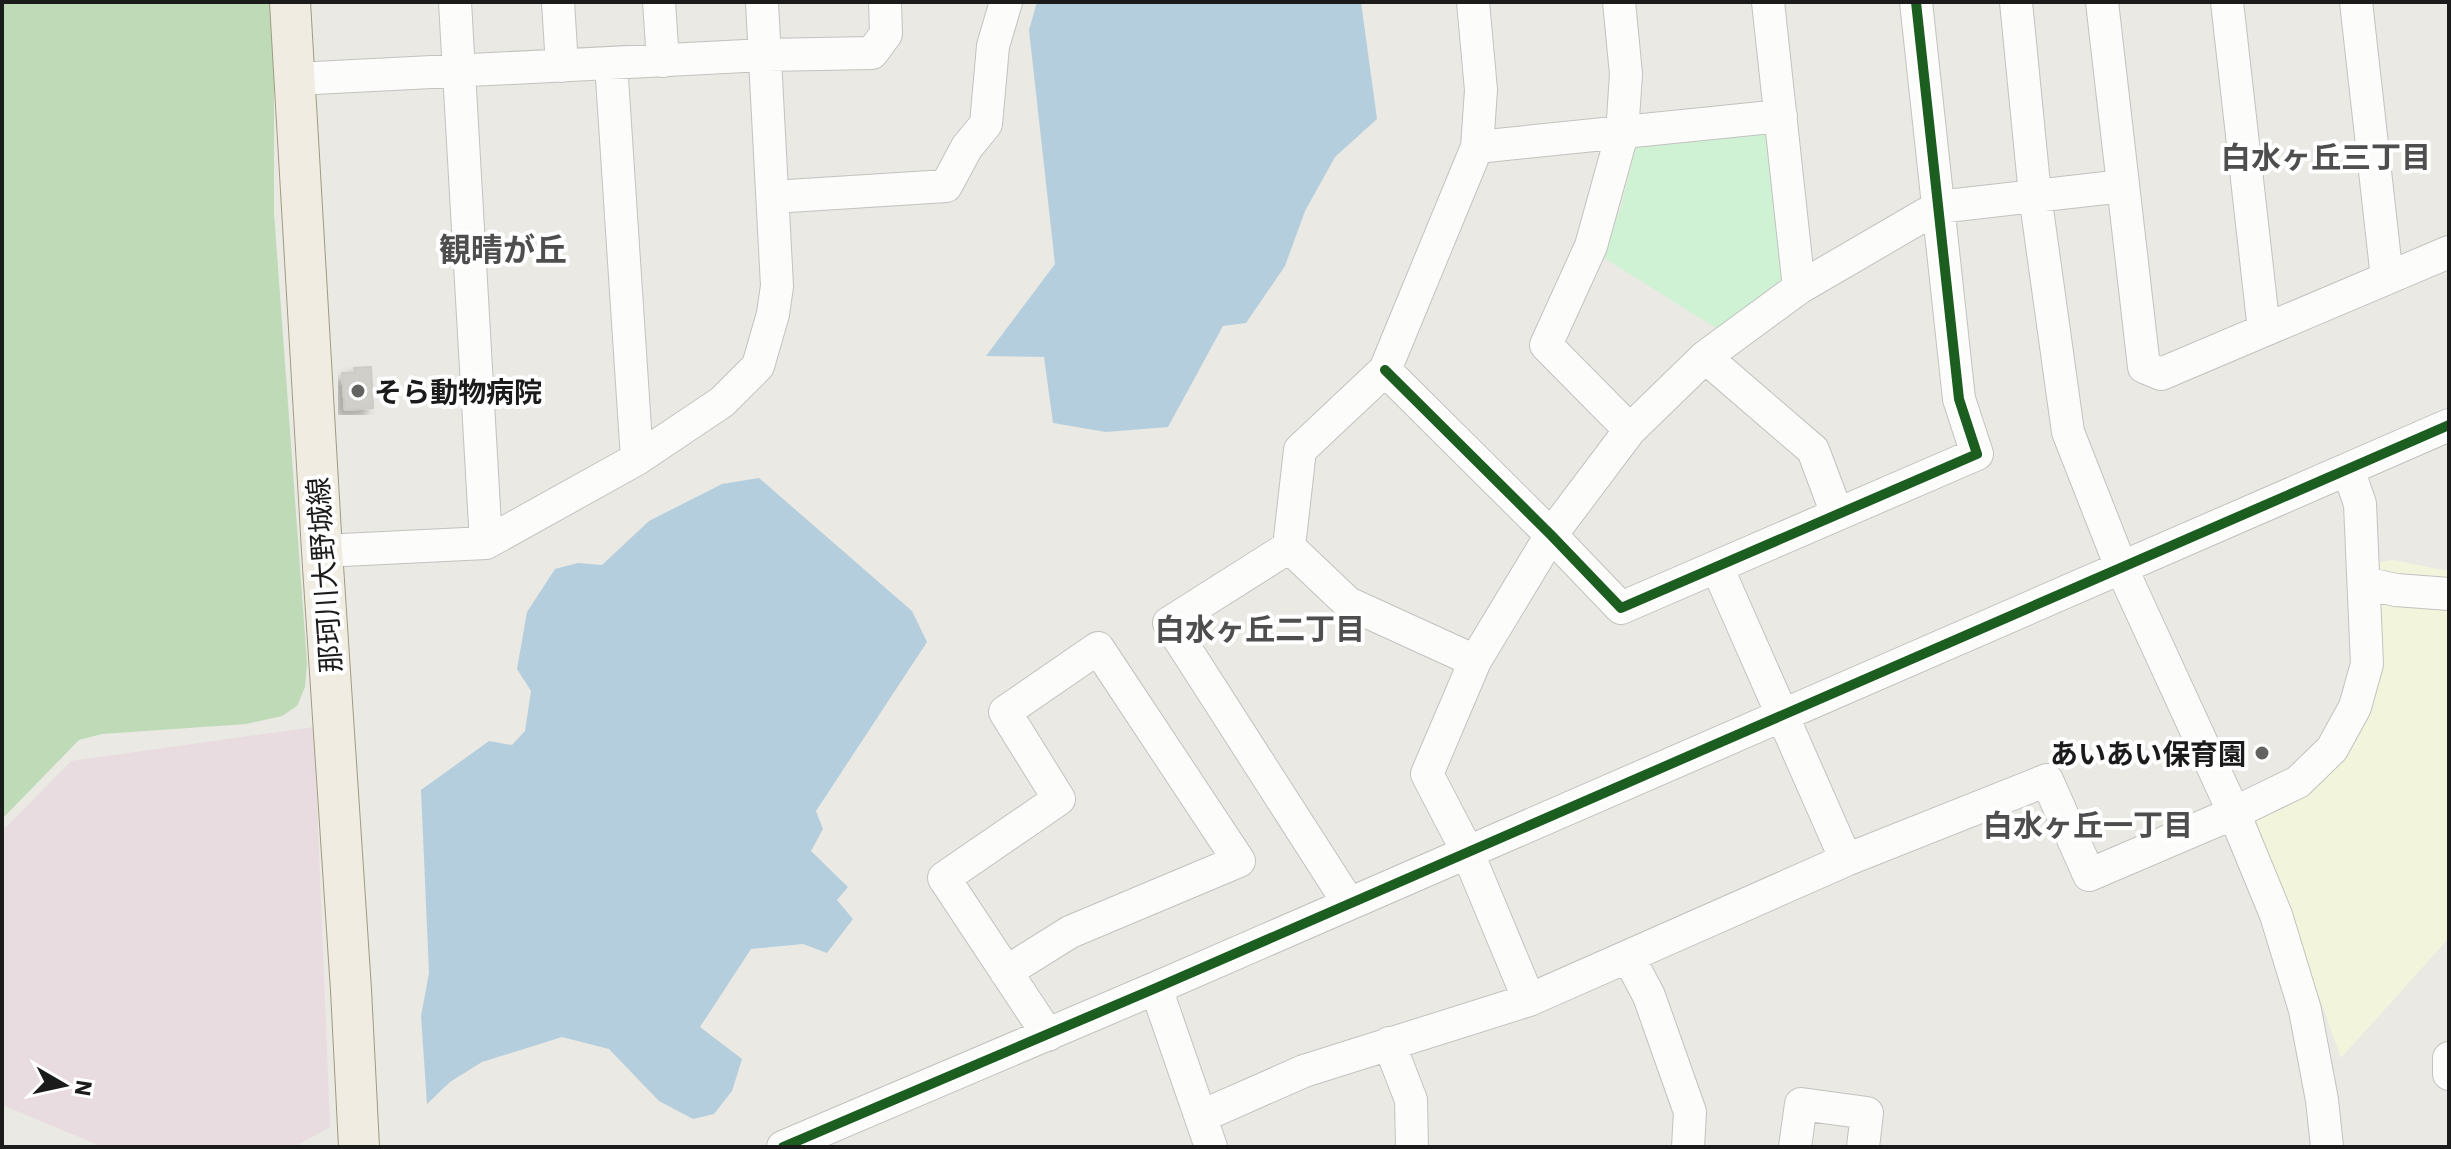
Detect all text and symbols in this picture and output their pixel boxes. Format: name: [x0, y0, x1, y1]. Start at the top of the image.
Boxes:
district label: 白水ヶ丘三丁目: [2221, 137, 2431, 176]
district label: 観晴が丘: [439, 228, 567, 270]
place label: そら動物病院: [374, 373, 542, 410]
marker: そら動物病院: [349, 382, 367, 400]
street label: 那珂川大野城線: [299, 476, 349, 674]
district label: 白水ヶ丘二丁目: [1155, 609, 1365, 648]
place label: あいあい保育園: [2050, 735, 2246, 772]
marker: あいあい保育園: [2253, 744, 2271, 762]
district label: 白水ヶ丘一丁目: [1983, 805, 2193, 844]
north arrow: [24, 1045, 104, 1125]
text: N: [69, 1078, 100, 1098]

